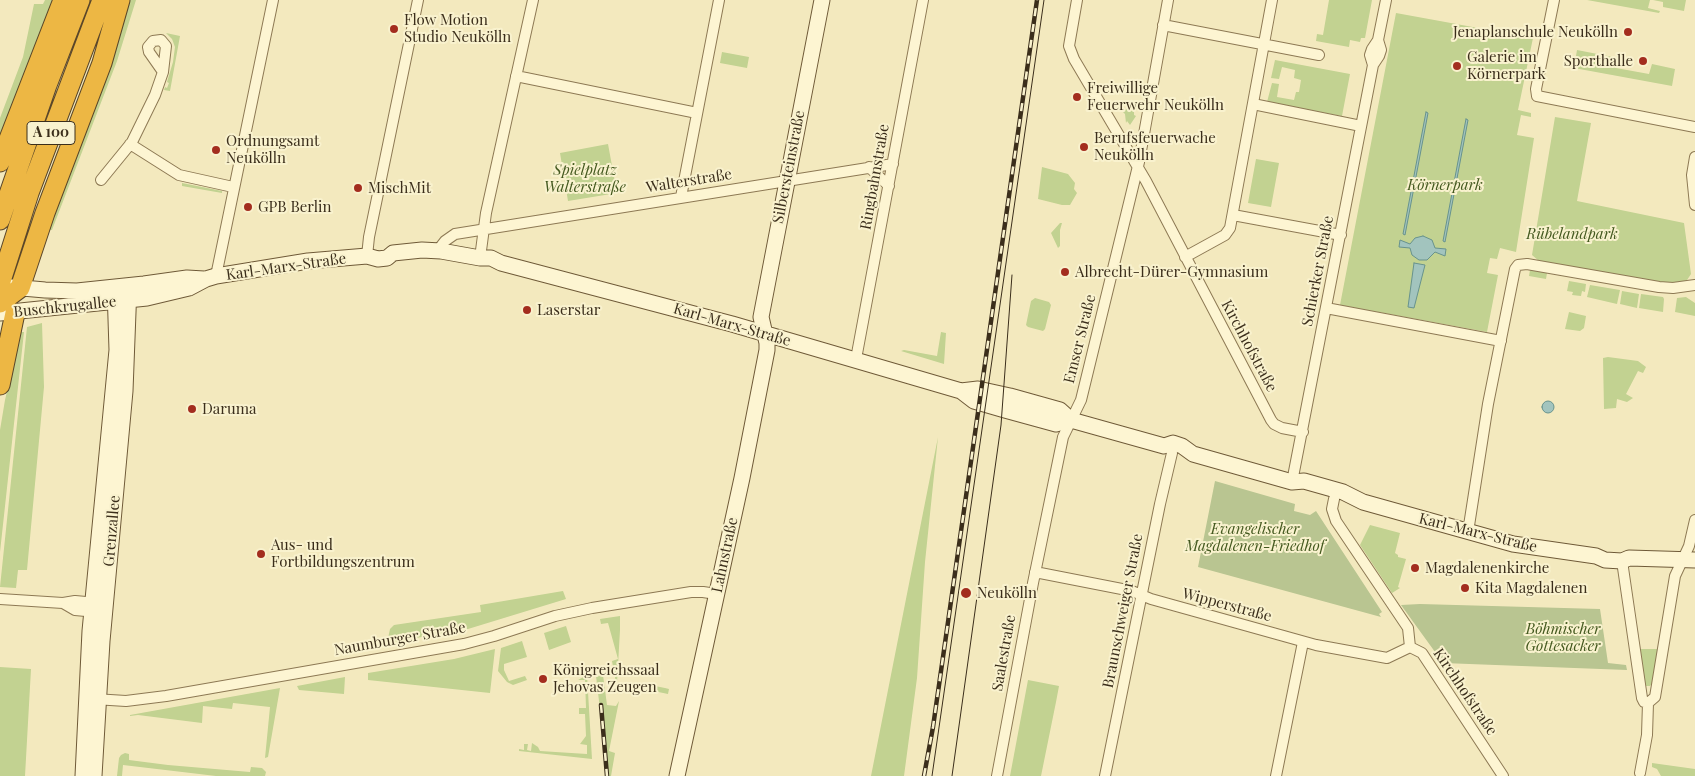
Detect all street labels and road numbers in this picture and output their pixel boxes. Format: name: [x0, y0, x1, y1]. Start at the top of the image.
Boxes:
street label: Silbersteinstraße: [769, 109, 809, 225]
road number: A 100: [27, 122, 75, 144]
street label: Ringbahnstraße: [857, 123, 893, 231]
street label: Walterstraße: [645, 165, 733, 197]
street label: Schierker Straße: [1298, 214, 1338, 328]
street label: Karl-Marx-Straße: [225, 250, 347, 284]
street label: Buschkrugallee: [13, 293, 117, 321]
street label: Emser Straße: [1060, 293, 1100, 385]
street label: Kirchhofstraße: [1217, 297, 1281, 395]
street label: Karl-Marx-Straße: [671, 300, 793, 350]
street label: Grenzallee: [100, 495, 124, 567]
street label: Karl-Marx-Straße: [1417, 510, 1539, 556]
street label: Lahnstraße: [708, 516, 742, 594]
street label: Braunschweiger Straße: [1099, 532, 1147, 690]
street label: Wipperstraße: [1180, 584, 1274, 626]
street label: Saalestraße: [988, 613, 1020, 693]
street label: Naumburger Straße: [333, 619, 467, 659]
street label: Kirchhofstraße: [1429, 645, 1501, 739]

